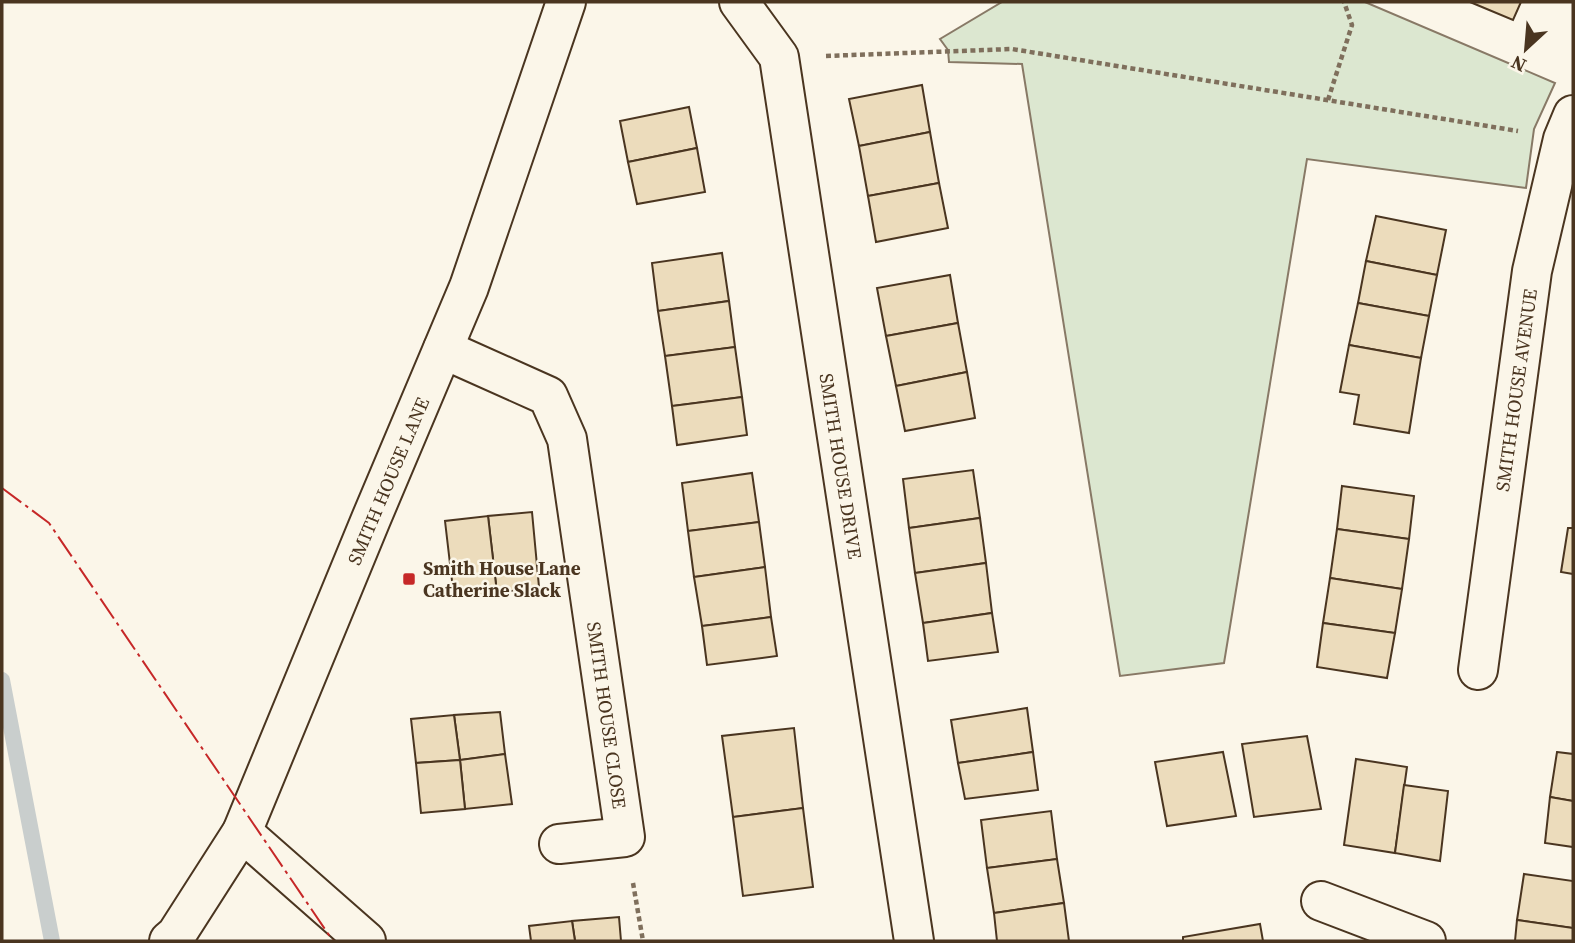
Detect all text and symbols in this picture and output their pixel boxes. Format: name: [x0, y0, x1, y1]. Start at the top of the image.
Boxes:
north arrow: [1491, 14, 1561, 84]
text: N: [1506, 49, 1530, 79]
street label: SMITH HOUSE AVENUE: [1489, 287, 1543, 493]
street label: SMITH HOUSE DRIVE: [813, 371, 869, 561]
street label: SMITH HOUSE LANE: [341, 393, 435, 569]
place label: Smith House Lane Catherine Slack: [423, 555, 581, 603]
marker: Smith House Lane Catherine Slack: [401, 571, 417, 587]
street label: SMITH HOUSE CLOSE: [581, 620, 633, 810]

